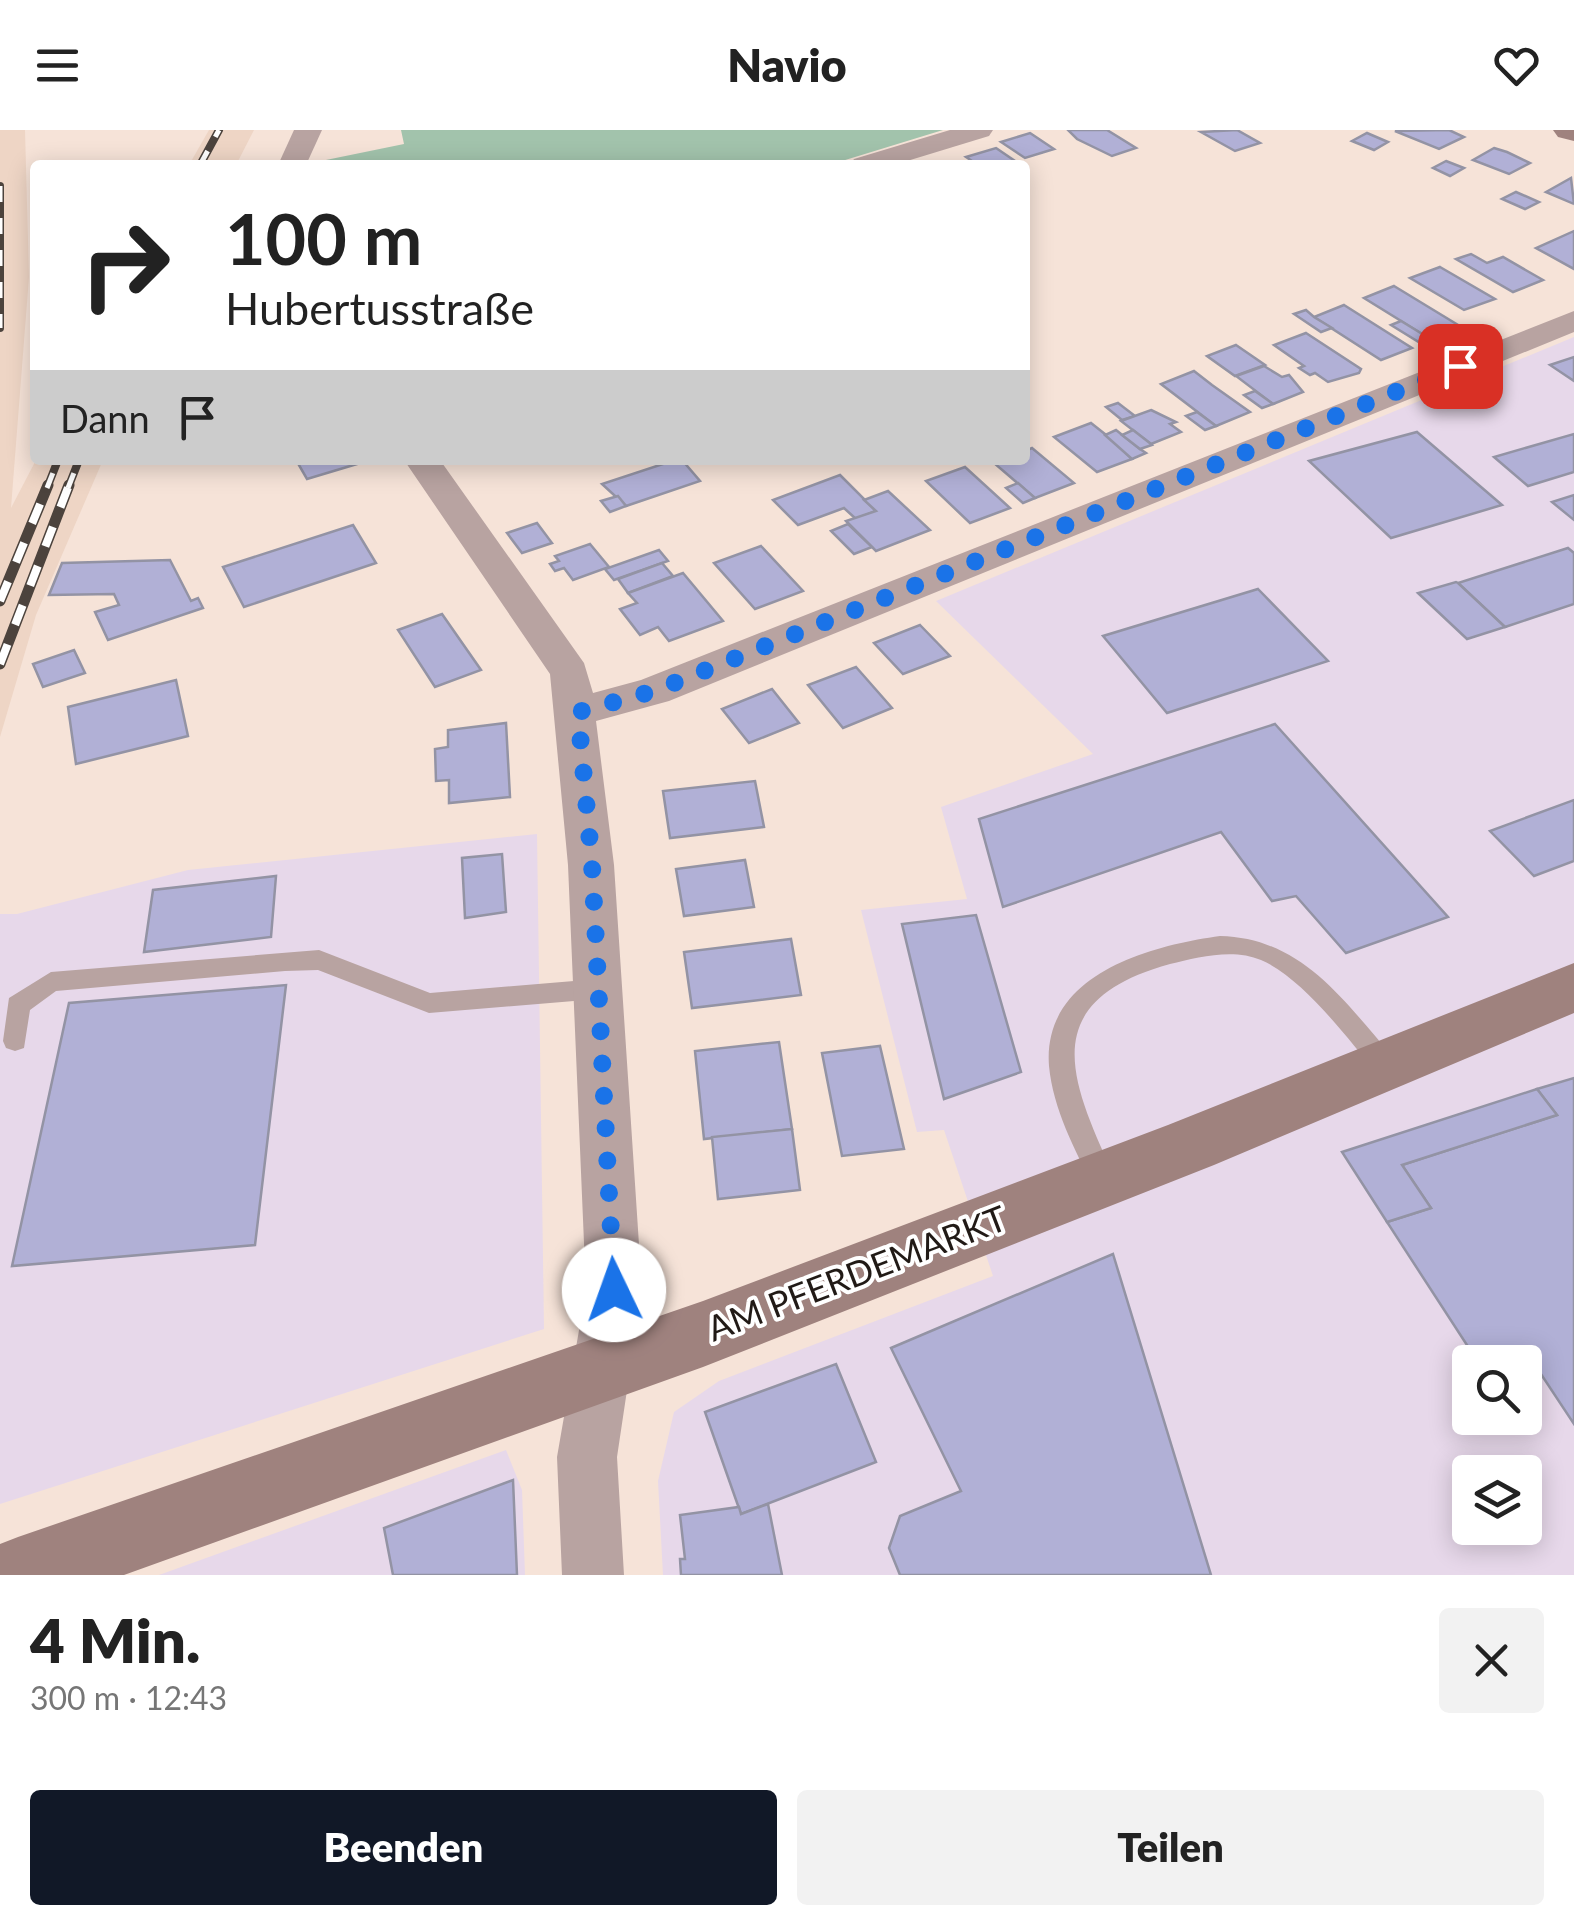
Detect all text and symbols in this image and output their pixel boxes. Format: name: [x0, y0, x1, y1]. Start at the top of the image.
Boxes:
icon: menu: [30, 38, 85, 93]
text: Navio: [727, 38, 847, 92]
icon: heart: [1489, 38, 1544, 93]
text: 100 m: [225, 196, 422, 280]
icon: right: [60, 200, 190, 330]
text: Hubertusstraße: [225, 281, 534, 335]
pin: [1418, 324, 1503, 409]
icon: arrive: [1433, 339, 1488, 394]
icon: arrive: [170, 390, 225, 445]
text: Dann: [60, 395, 150, 441]
street label: AM PFERDEMARKT: [701, 1196, 1012, 1349]
position arrow: [562, 1238, 666, 1342]
map controls: [1452, 1345, 1542, 1545]
button: search: [1452, 1345, 1542, 1435]
button: layers: [1452, 1455, 1542, 1545]
text: 4 Min.: [30, 1604, 200, 1676]
button: close: [1439, 1608, 1544, 1713]
text: 300 m · 12:43: [30, 1678, 227, 1717]
button: Beenden: [30, 1790, 777, 1905]
button: Teilen: [797, 1790, 1544, 1905]

